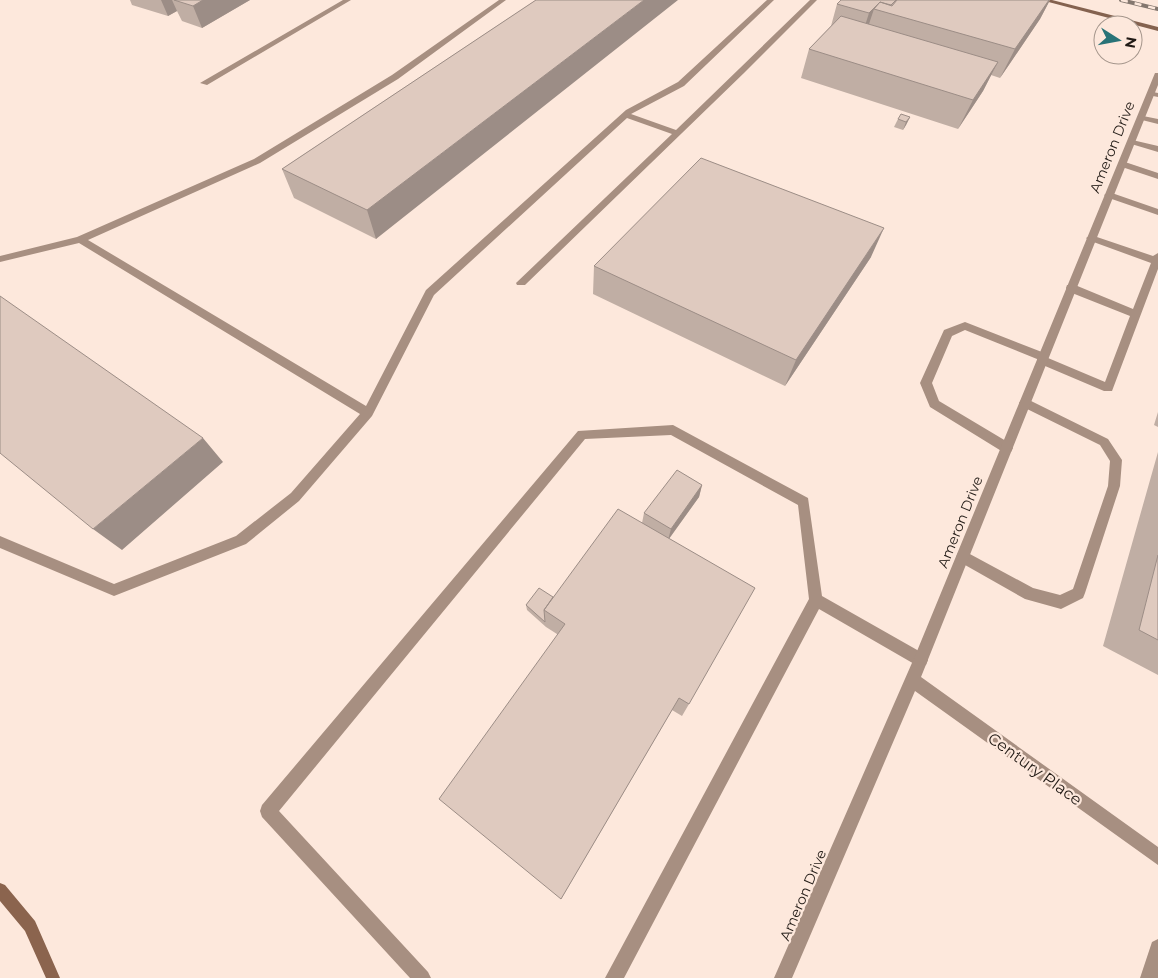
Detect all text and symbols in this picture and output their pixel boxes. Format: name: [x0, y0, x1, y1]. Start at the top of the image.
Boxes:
north arrow: [1093, 15, 1143, 65]
text: N: [1121, 35, 1141, 50]
street label: Ameron Drive: [1085, 98, 1139, 196]
street label: Ameron Drive: [933, 473, 987, 571]
street label: Century Place: [984, 728, 1086, 810]
street label: Ameron Drive: [776, 847, 830, 943]

